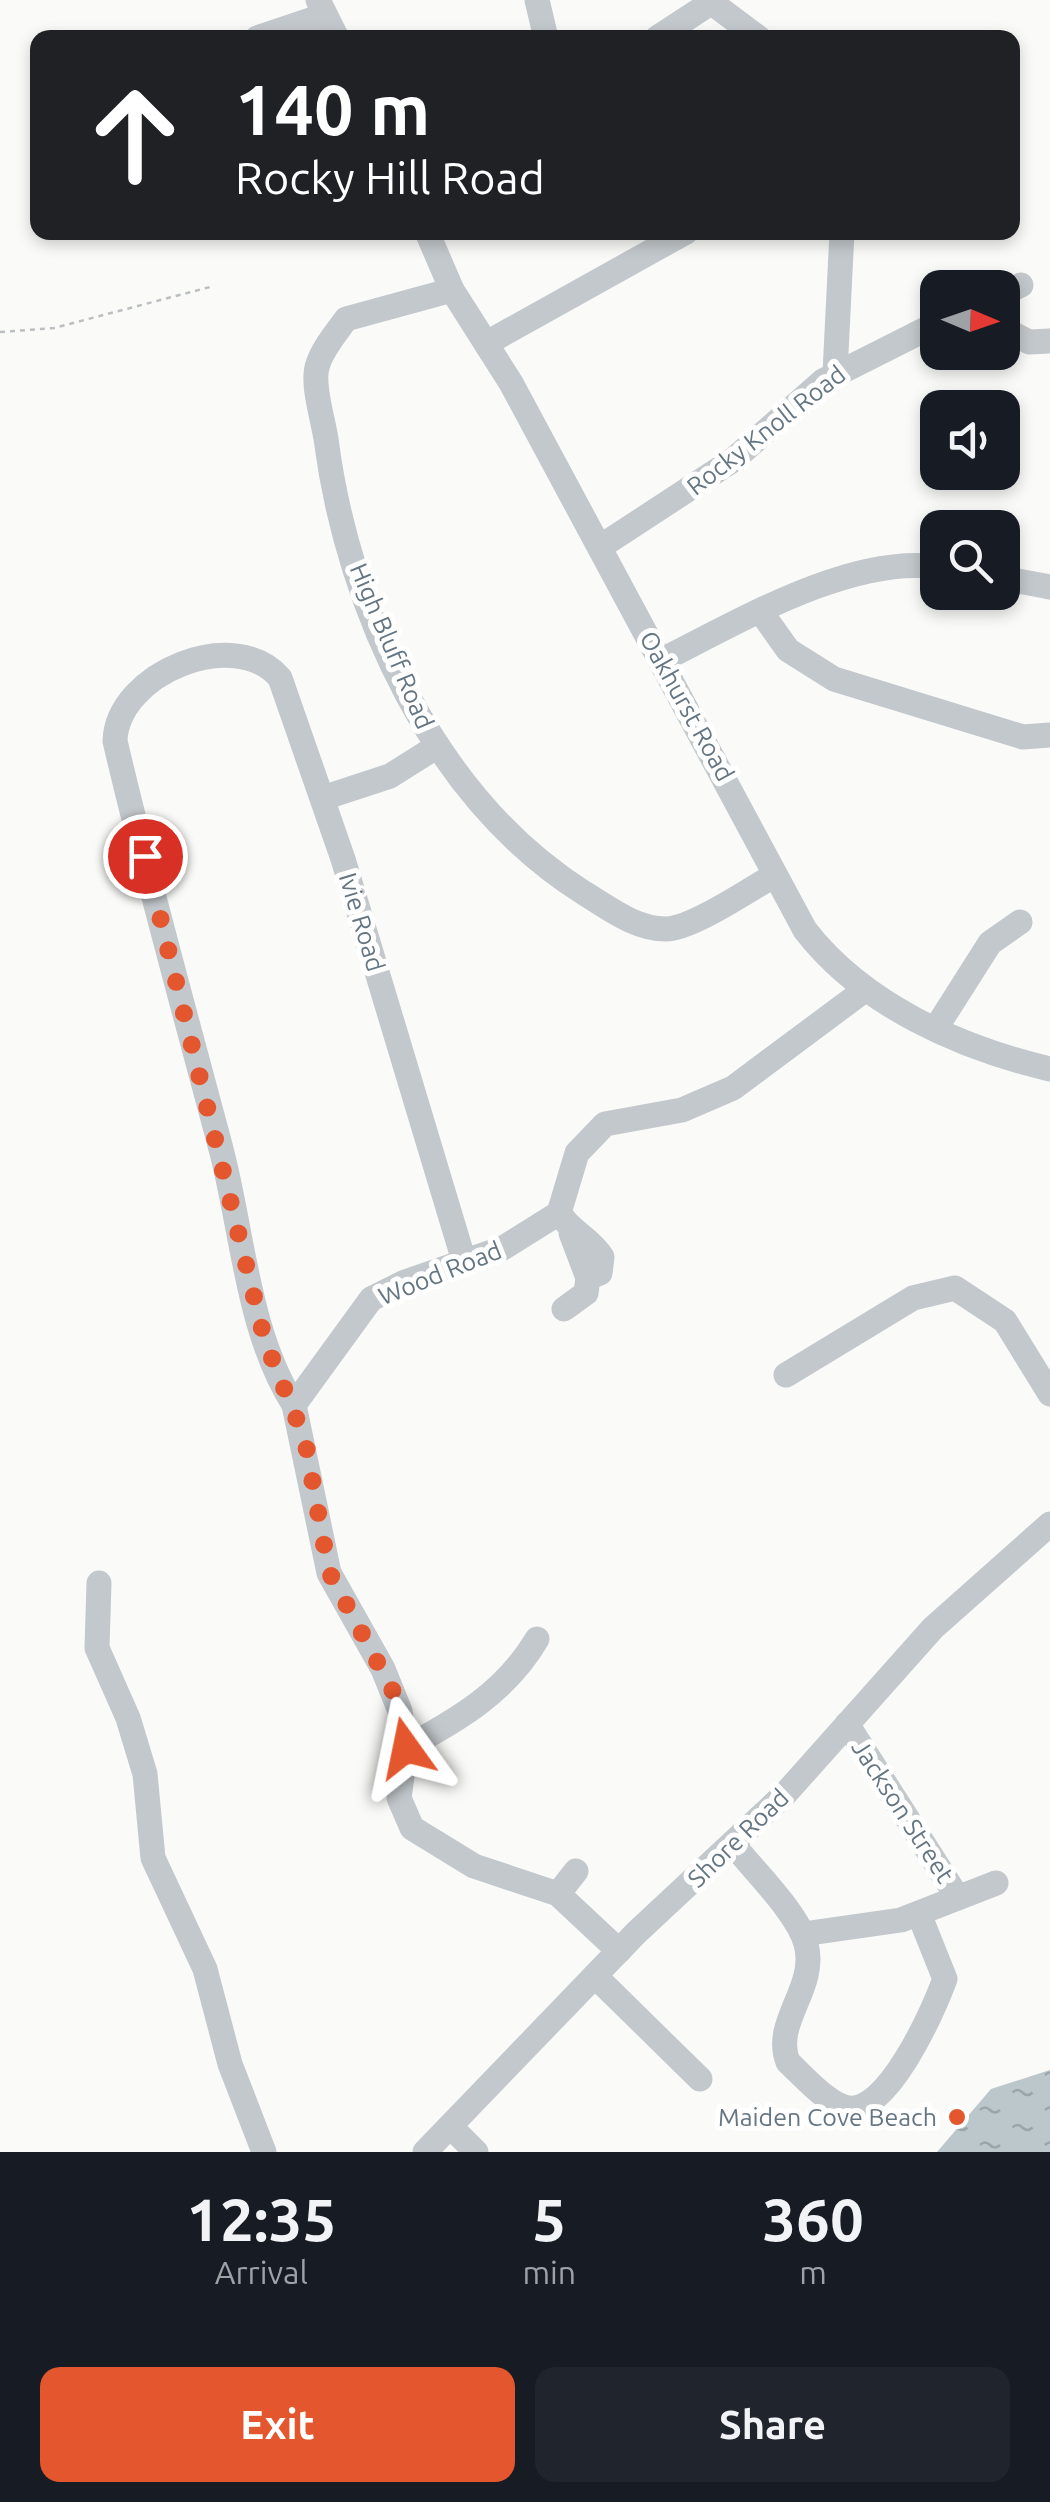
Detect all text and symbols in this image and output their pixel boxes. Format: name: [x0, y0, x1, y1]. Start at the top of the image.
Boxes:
icon: ahead: [70, 70, 200, 200]
text: 140 m: [235, 70, 430, 148]
text: Rocky Hill Road: [235, 152, 545, 203]
north arrow: [920, 270, 1020, 370]
map controls: [920, 270, 1020, 610]
street label: Rocky Knoll Road: [681, 360, 851, 500]
button: sound: [920, 390, 1020, 490]
button: search: [920, 510, 1020, 610]
street label: High Bluff Road: [345, 559, 439, 733]
street label: Oakhurst Road: [634, 626, 740, 786]
pin: [103, 814, 188, 899]
icon: arrive: [118, 829, 173, 884]
street label: Ivie Road: [334, 869, 390, 975]
street label: Wood Road: [374, 1236, 506, 1310]
position arrow: [354, 1696, 458, 1800]
street label: Jackson Street: [846, 1734, 960, 1888]
street label: Shore Road: [682, 1783, 794, 1893]
place label: Maiden Cove Beach: [718, 2103, 937, 2131]
marker: Maiden Cove Beach: [946, 2106, 968, 2128]
text: 12:35: [186, 2185, 336, 2252]
text: 5: [532, 2185, 566, 2252]
text: 360: [762, 2185, 864, 2252]
text: Arrival: [215, 2254, 308, 2290]
text: min: [522, 2254, 576, 2290]
text: m: [799, 2254, 827, 2290]
button: Exit: [40, 2367, 515, 2482]
button: Share: [535, 2367, 1010, 2482]

